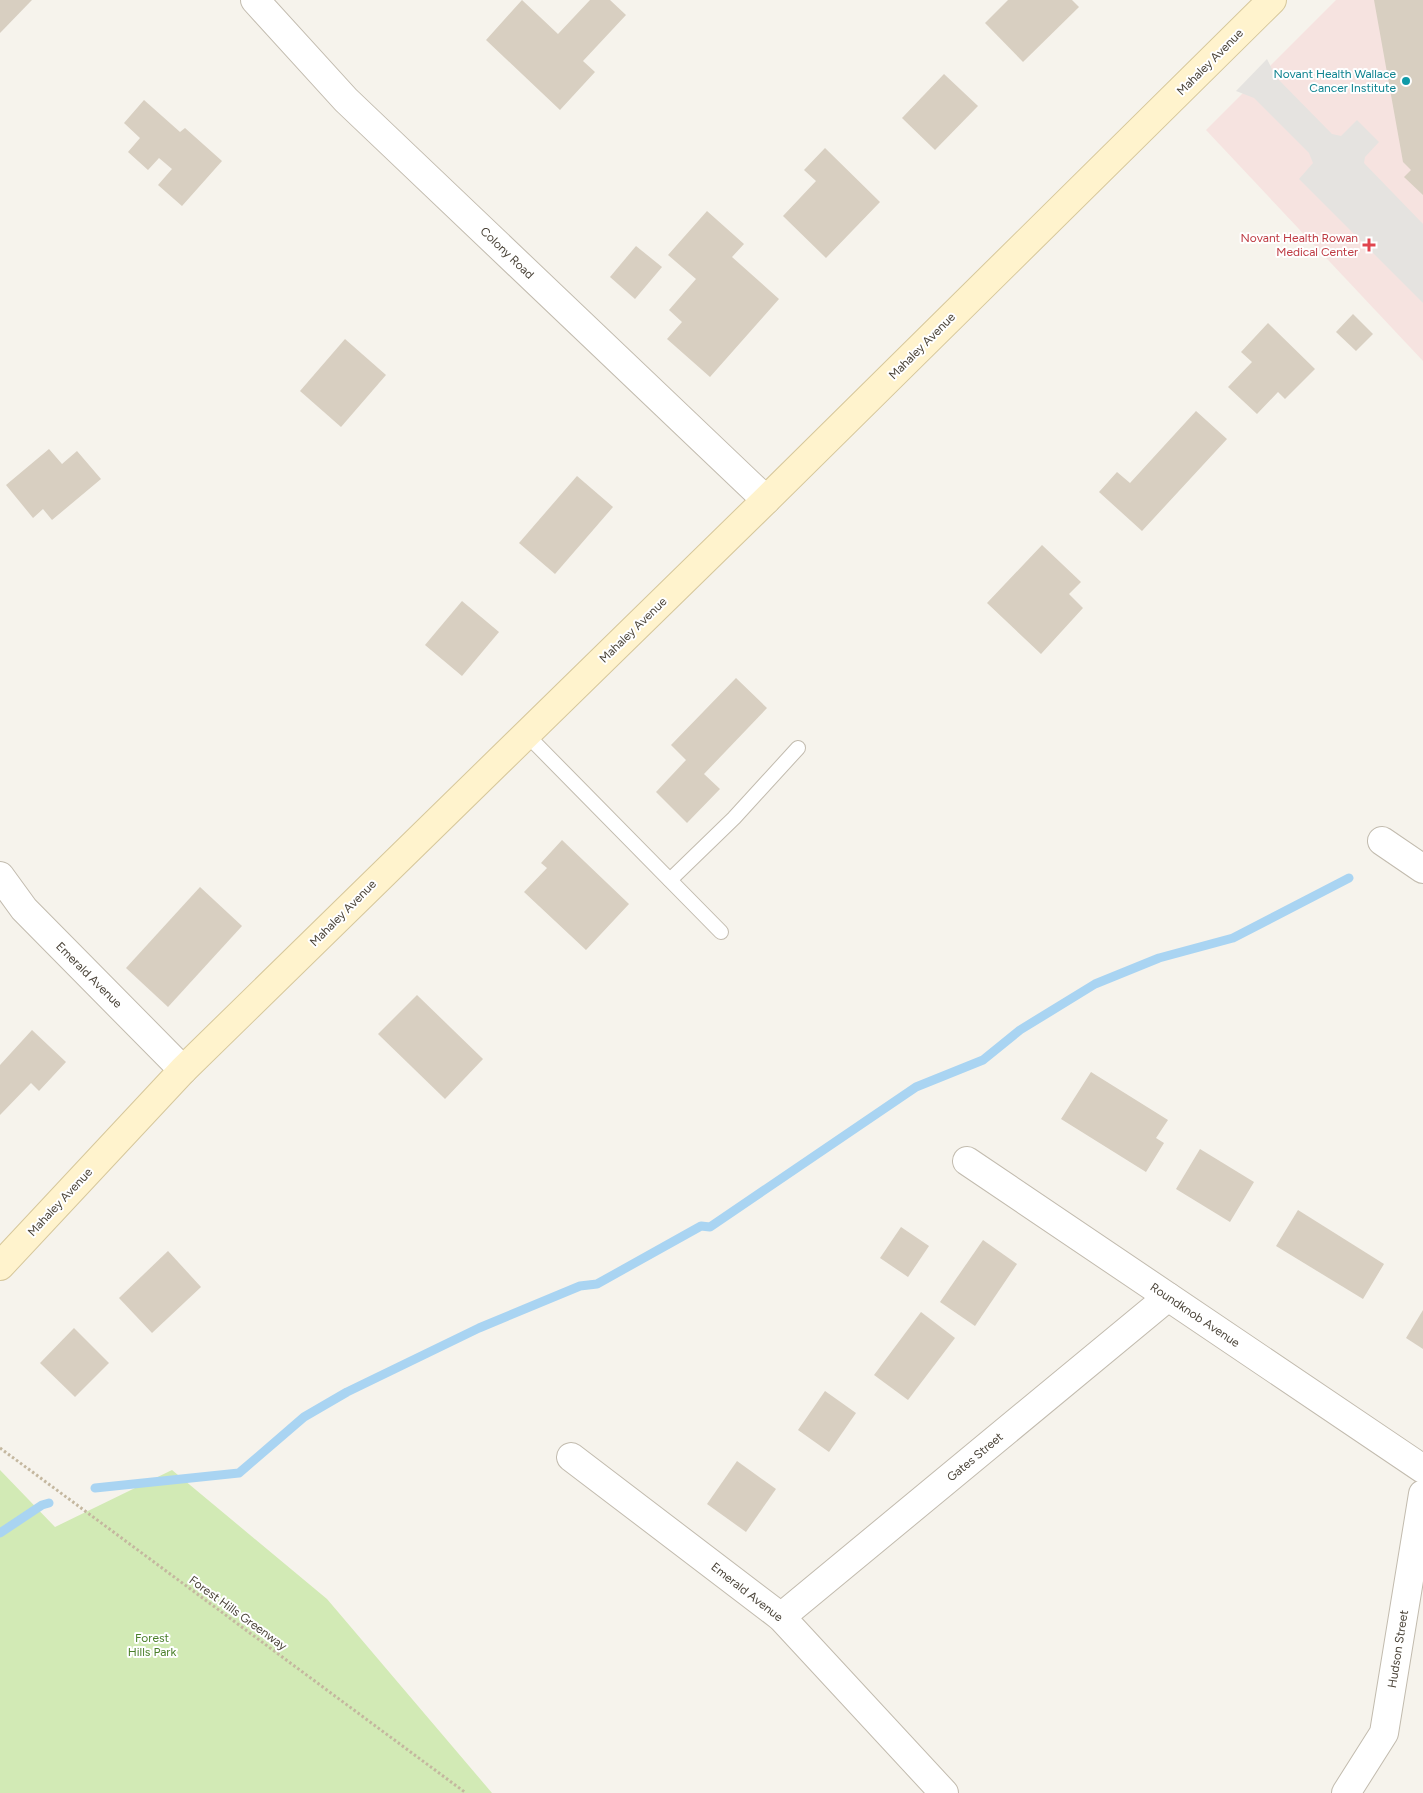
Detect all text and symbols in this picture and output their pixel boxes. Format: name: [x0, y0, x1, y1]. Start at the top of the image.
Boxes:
street label: Mahaley Avenue: [1174, 26, 1246, 98]
place label: Novant Health Wallace Cancer Institute: [1273, 67, 1396, 95]
marker: Novant Health Wallace Cancer Institute: [1400, 75, 1412, 87]
street label: Colony Road: [477, 224, 537, 282]
place label: Novant Health Rowan Medical Center: [1241, 231, 1358, 259]
marker: Novant Health Rowan Medical Center: [1362, 238, 1376, 252]
street label: Mahaley Avenue: [886, 310, 958, 382]
street label: Mahaley Avenue: [596, 594, 670, 666]
street label: Mahaley Avenue: [307, 877, 379, 949]
street label: Emerald Avenue: [53, 939, 125, 1011]
street label: Mahaley Avenue: [25, 1165, 95, 1239]
street label: Roundknob Avenue: [1148, 1280, 1243, 1350]
street label: Gates Street: [944, 1429, 1006, 1484]
street label: Emerald Avenue: [708, 1560, 786, 1625]
street label: Forest Hills Greenway: [186, 1573, 290, 1654]
street label: Hudson Street: [1385, 1609, 1411, 1689]
park label: Forest Hills Park: [128, 1631, 176, 1659]

